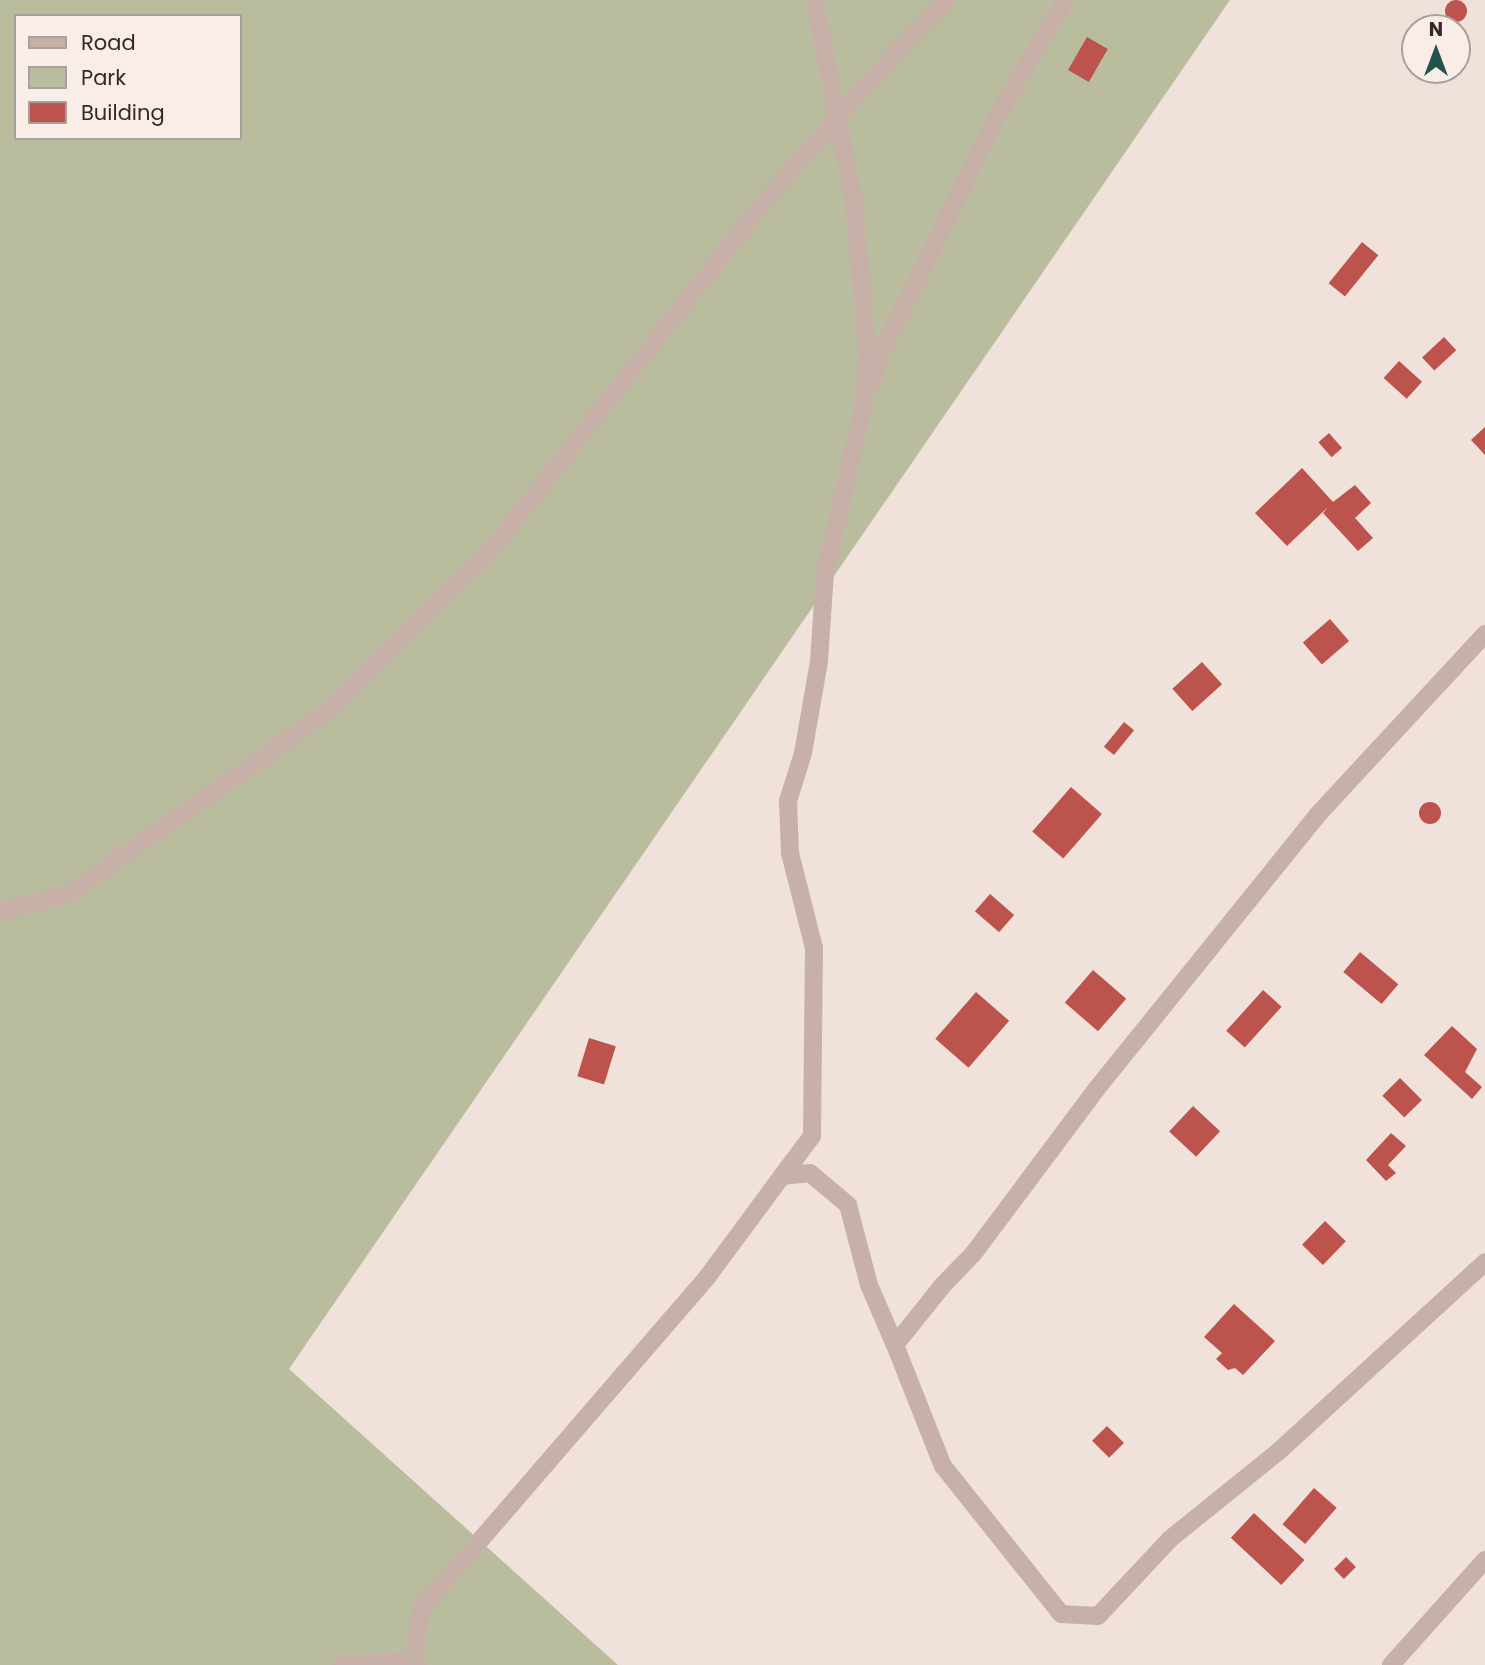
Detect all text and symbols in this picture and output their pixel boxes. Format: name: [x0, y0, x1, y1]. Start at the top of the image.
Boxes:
legend: [14, 14, 242, 140]
north arrow: [1401, 14, 1471, 84]
text: N: [1429, 16, 1443, 43]
text: Road: [81, 28, 136, 57]
text: Park: [81, 63, 126, 92]
text: Building: [81, 98, 165, 127]

